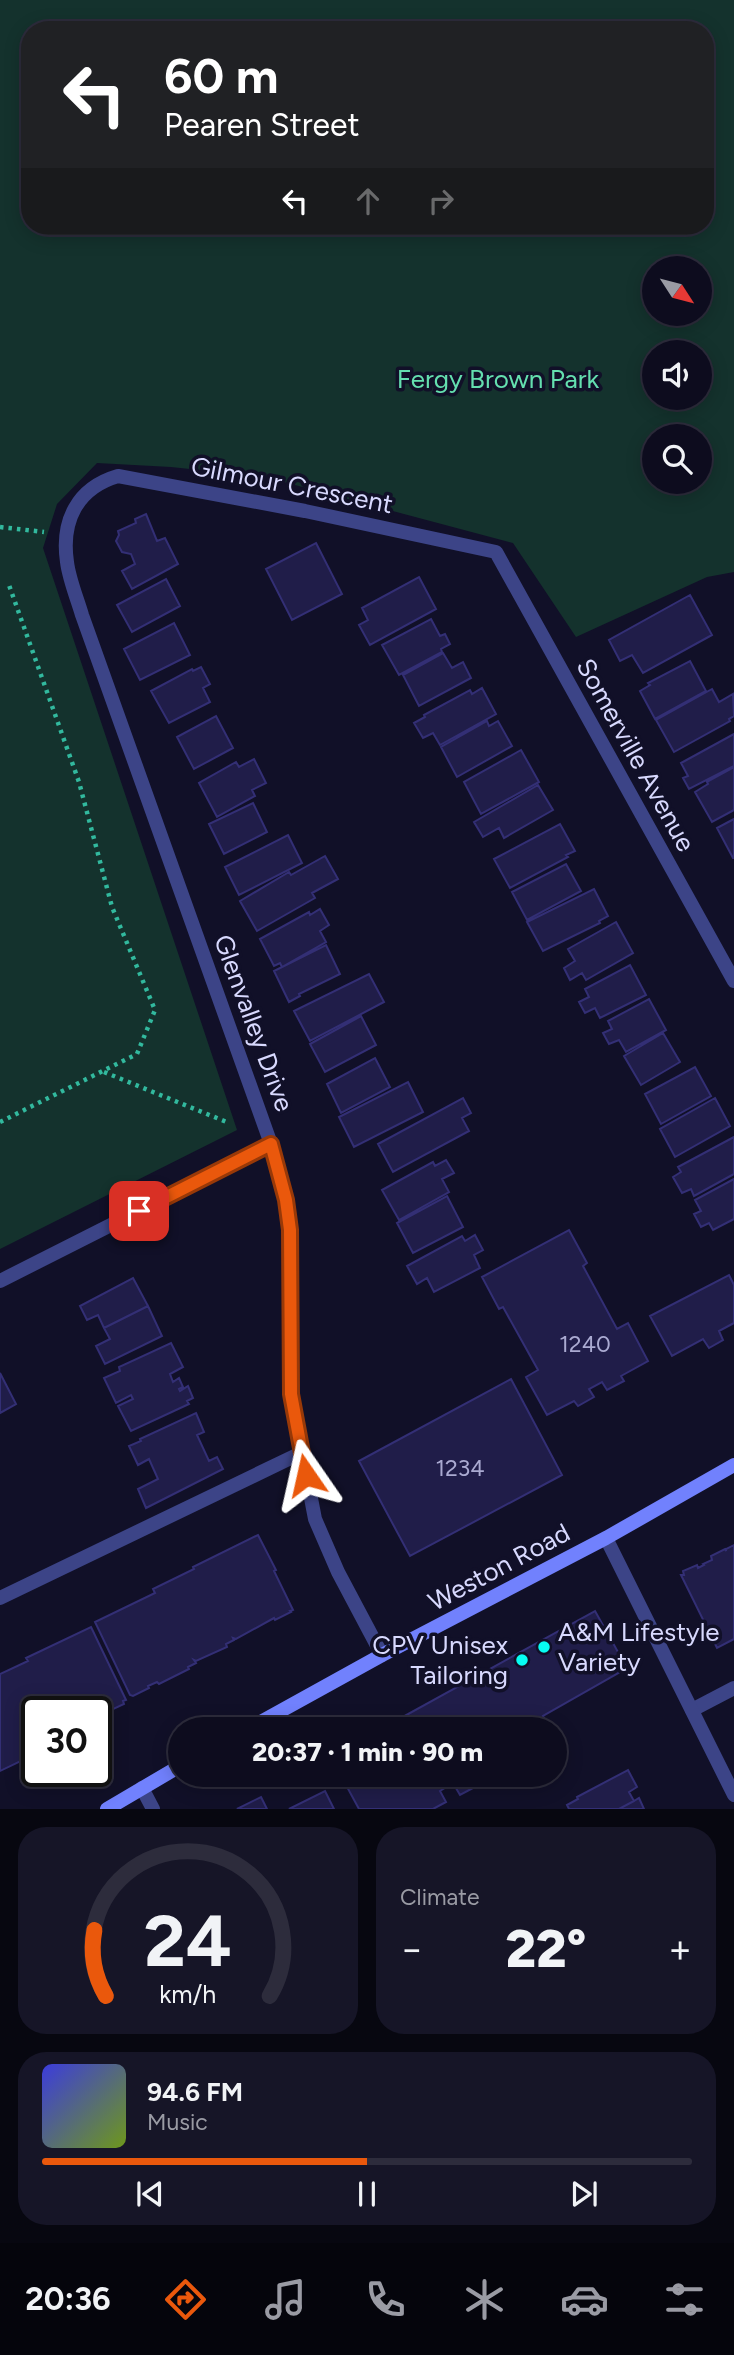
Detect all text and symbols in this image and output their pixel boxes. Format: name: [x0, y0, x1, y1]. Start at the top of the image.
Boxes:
text: 60 m: [164, 46, 279, 105]
icon: left: [49, 49, 140, 140]
text: Pearen Street: [164, 106, 360, 144]
icon: left: [276, 182, 314, 220]
icon: ahead: [349, 182, 387, 220]
icon: right: [422, 182, 460, 220]
north arrow: [642, 256, 712, 326]
map controls: [642, 256, 712, 494]
button: sound: [642, 340, 712, 410]
park label: Fergy Brown Park: [397, 363, 600, 395]
button: search: [642, 424, 712, 494]
street label: Gilmour Crescent: [188, 450, 396, 520]
street label: Somerville Avenue: [570, 653, 702, 857]
street label: Glenvalley Drive: [207, 930, 301, 1116]
pin: [109, 1181, 169, 1241]
icon: arrive: [120, 1192, 158, 1230]
house number: 1240: [559, 1330, 611, 1358]
position arrow: [269, 1438, 343, 1512]
house number: 1234: [435, 1454, 485, 1482]
street label: Weston Road: [423, 1516, 575, 1618]
place label: A&M Lifestyle Variety: [558, 1616, 720, 1678]
place label: CPV Unisex Tailoring: [372, 1629, 509, 1691]
marker: A&M Lifestyle Variety: [536, 1639, 552, 1655]
marker: CPV Unisex Tailoring: [514, 1652, 530, 1668]
speed limit sign: 30: [21, 1696, 112, 1787]
text: 20:37 · 1 min · 90 m: [252, 1736, 483, 1768]
text: Climate: [400, 1883, 479, 1911]
text: 24: [144, 1898, 232, 1985]
text: 22°: [505, 1918, 587, 1980]
text: −: [400, 1926, 424, 1972]
text: +: [668, 1926, 692, 1972]
text: km/h: [159, 1979, 217, 2009]
text: 94.6 FM: [147, 2076, 243, 2108]
text: Music: [147, 2108, 208, 2136]
icon: previous: [131, 2175, 169, 2213]
icon: pause: [348, 2175, 386, 2213]
icon: next: [565, 2175, 603, 2213]
icon: directions: [161, 2275, 210, 2324]
icon: music: [261, 2275, 310, 2324]
icon: phone: [361, 2275, 410, 2324]
icon: climate: [460, 2275, 509, 2324]
icon: car: [560, 2275, 609, 2324]
icon: filters: [660, 2275, 709, 2324]
text: 20:36: [25, 2280, 111, 2318]

